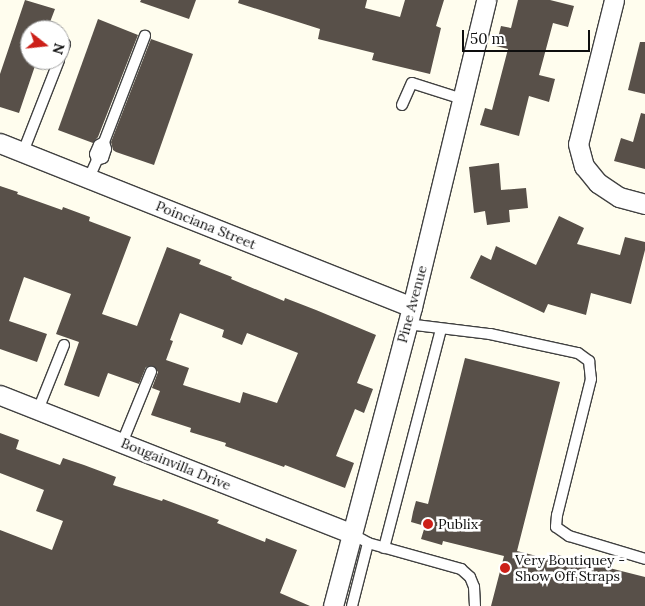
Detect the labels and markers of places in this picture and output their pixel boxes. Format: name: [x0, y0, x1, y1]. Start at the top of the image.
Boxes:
place label: Publix: [438, 516, 478, 532]
marker: Publix: [422, 518, 434, 530]
place label: Very Boutiquey - Show Off Straps: [515, 552, 625, 584]
marker: Very Boutiquey - Show Off Straps: [499, 562, 511, 574]

